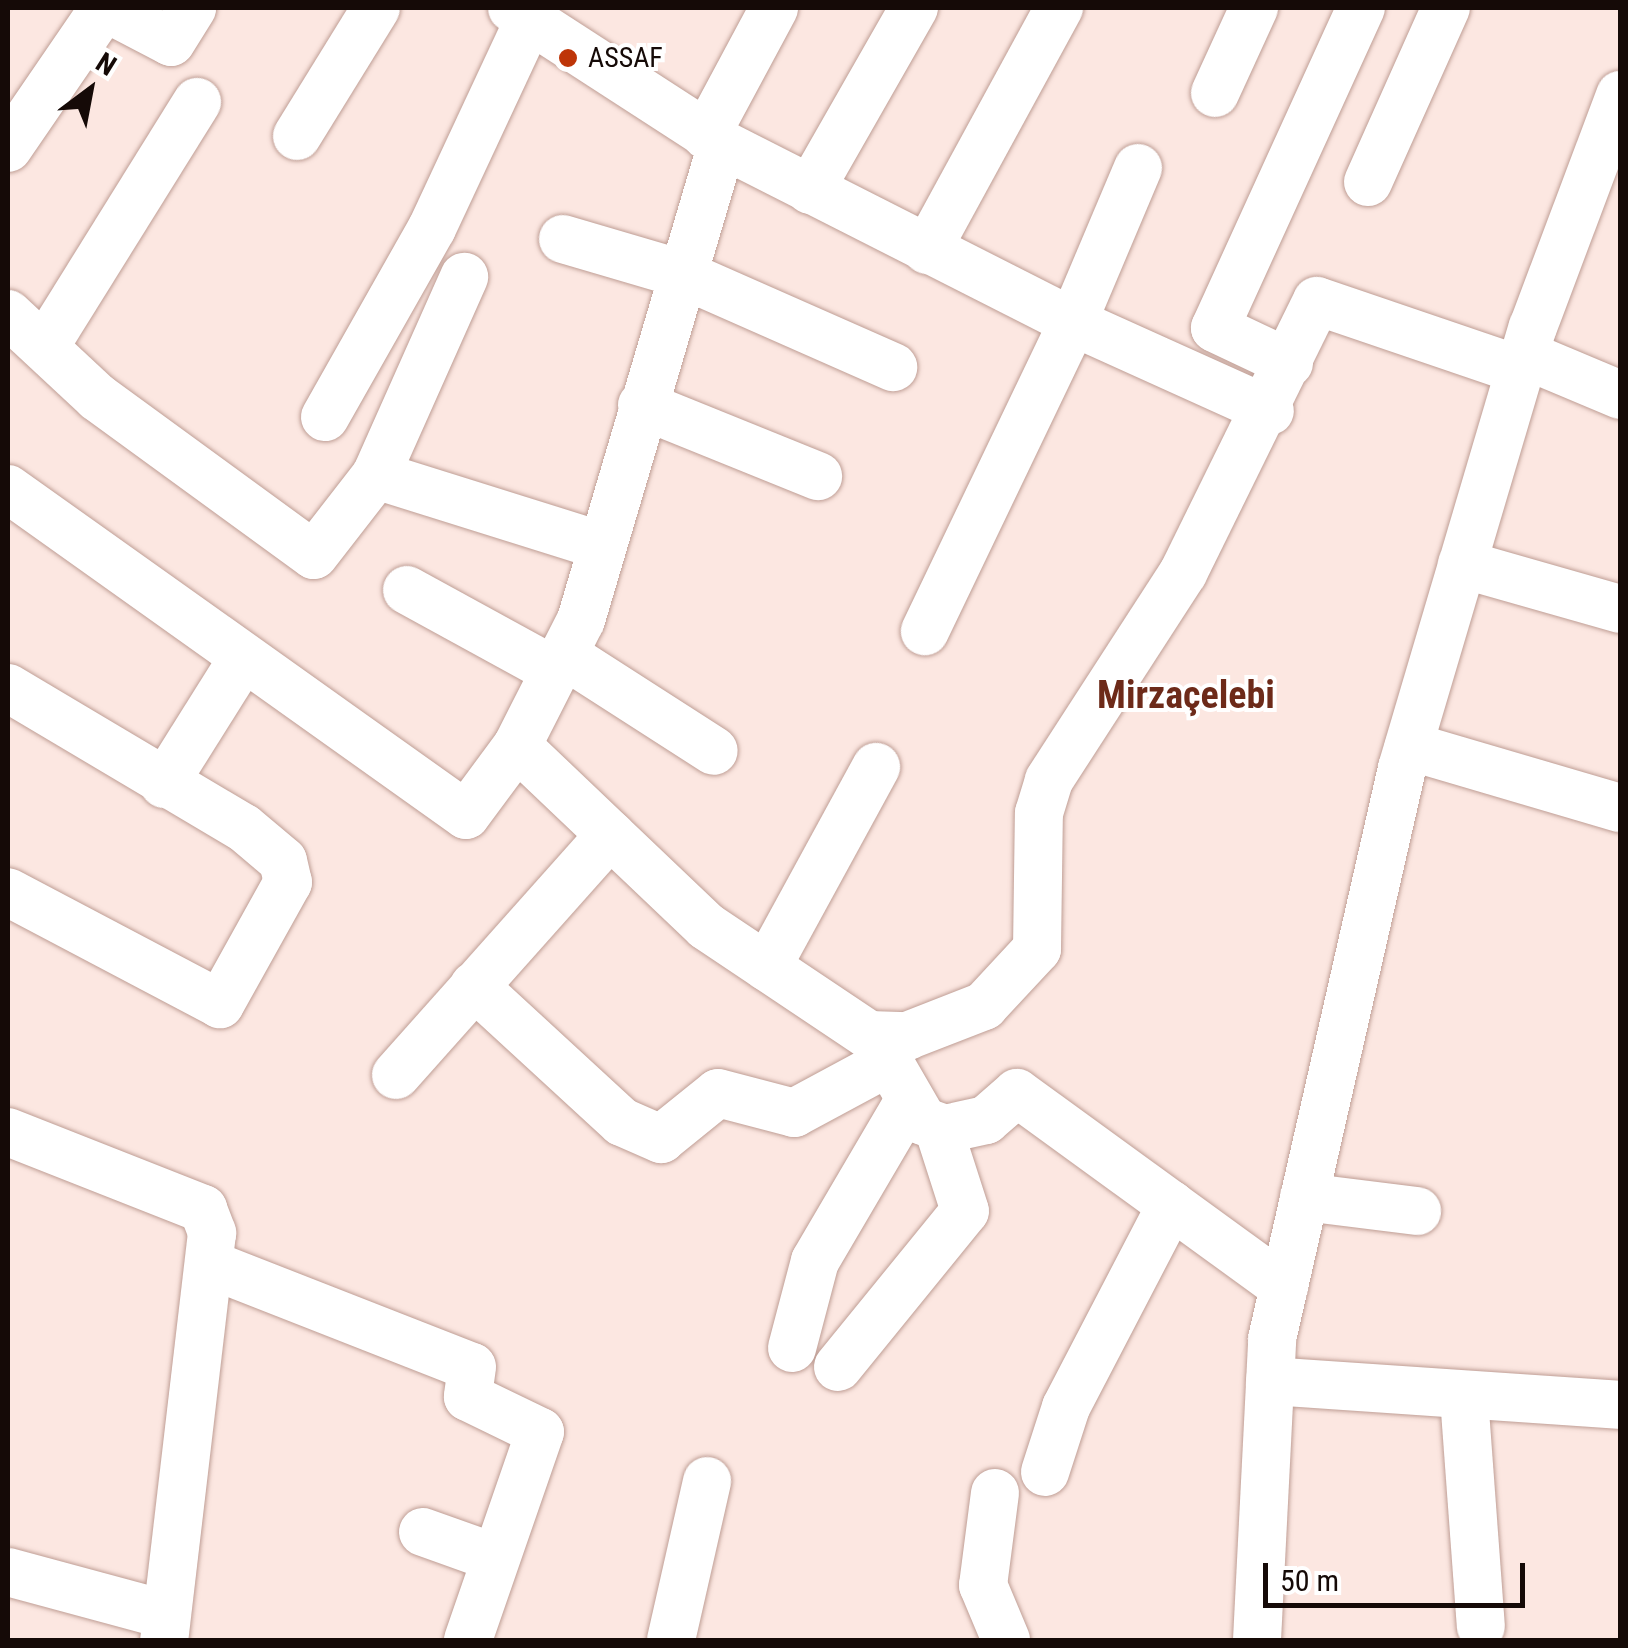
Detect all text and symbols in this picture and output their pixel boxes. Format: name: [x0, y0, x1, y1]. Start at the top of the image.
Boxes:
north arrow: [40, 40, 140, 140]
place label: ASSAF: [588, 41, 663, 75]
text: N: [90, 46, 122, 83]
marker: ASSAF: [557, 47, 579, 69]
district label: Mirzaçelebi: [1097, 673, 1275, 719]
scale bar: [1268, 1543, 1530, 1605]
text: 50 m: [1280, 1563, 1339, 1598]

